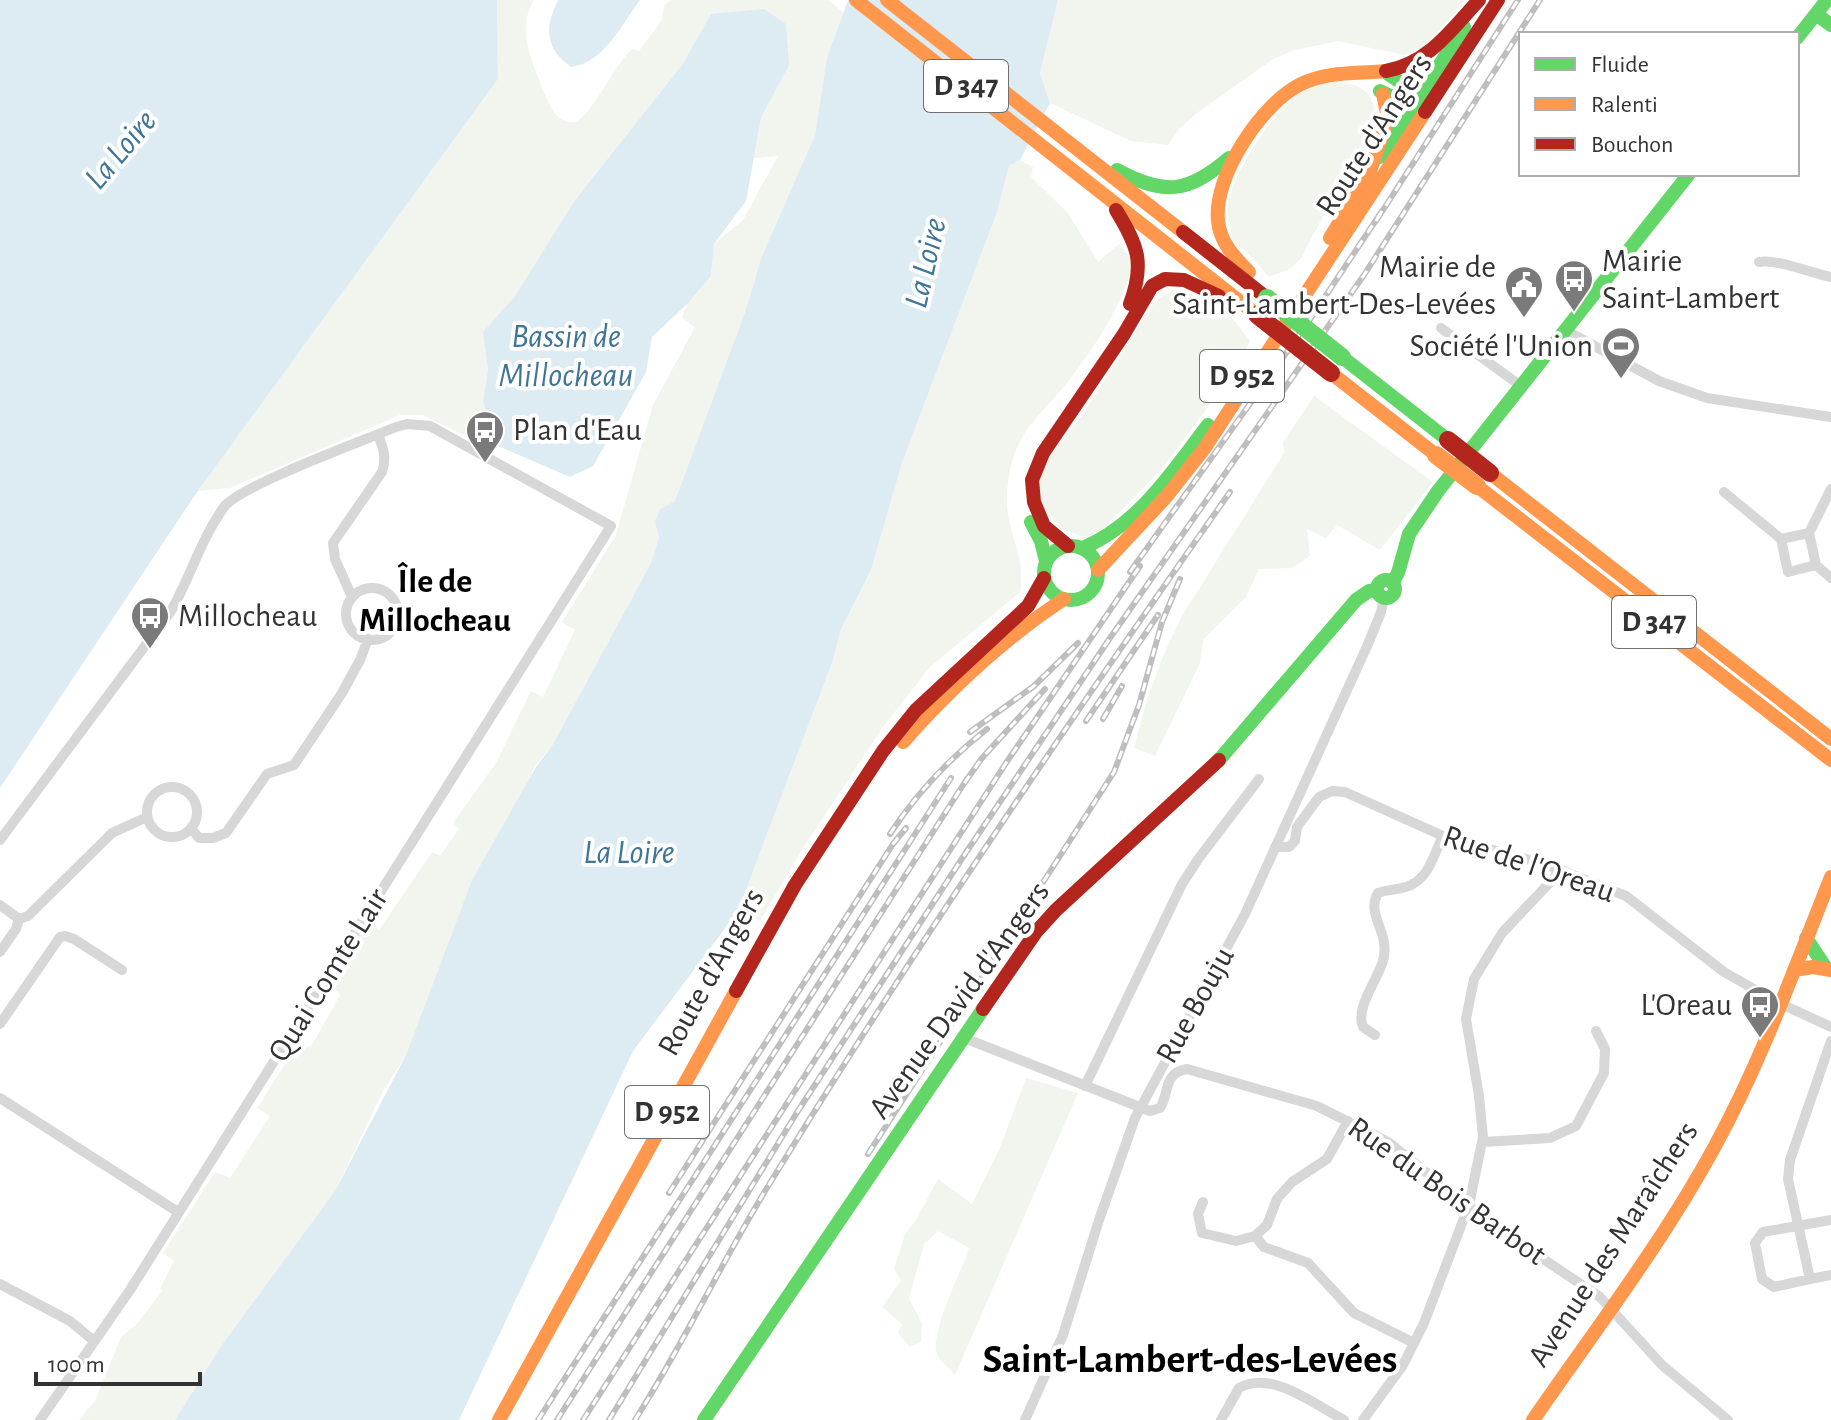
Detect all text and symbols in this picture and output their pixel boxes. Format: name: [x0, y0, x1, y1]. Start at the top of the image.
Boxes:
legend: [1519, 32, 1799, 176]
street label: Route d'Angers: [1310, 48, 1438, 222]
text: Fluide: [1591, 53, 1649, 77]
road number: D 347: [924, 60, 1008, 112]
text: Ralenti: [1591, 93, 1658, 117]
water label: La Loire: [79, 104, 163, 196]
text: Bouchon: [1591, 133, 1673, 157]
water label: La Loire: [899, 215, 953, 311]
place label: Mairie Saint-Lambert: [1602, 245, 1779, 314]
place label: Mairie de Saint-Lambert-Des-Levées: [1172, 251, 1496, 320]
bus stop icon: Mairie Saint-Lambert: [1553, 258, 1595, 313]
public building icon: Mairie de Saint-Lambert-Des-Levées: [1503, 264, 1545, 319]
water label: Bassin de Millocheau: [499, 320, 633, 393]
sports icon: Société l'Union: [1600, 325, 1642, 380]
place label: Société l'Union: [1409, 330, 1593, 362]
road number: D 952: [1200, 350, 1284, 402]
bus stop icon: Plan d'Eau: [464, 409, 506, 464]
place label: Plan d'Eau: [513, 414, 642, 446]
district label: Île de Millocheau: [359, 562, 511, 638]
bus stop icon: Millocheau: [129, 595, 171, 650]
road number: D 347: [1612, 596, 1696, 648]
place label: Millocheau: [178, 600, 317, 632]
street label: Rue de l'Oreau: [1439, 820, 1619, 908]
water label: La Loire: [583, 836, 675, 870]
street label: Avenue David d'Angers: [863, 876, 1055, 1124]
street label: Quai Comte Lair: [262, 882, 394, 1067]
street label: Route d'Angers: [652, 883, 770, 1061]
street label: Rue Bouju: [1150, 942, 1240, 1068]
bus stop icon: L'Oreau: [1739, 984, 1781, 1039]
place label: L'Oreau: [1640, 989, 1732, 1021]
road number: D 952: [625, 1086, 709, 1138]
street label: Rue du Bois Barbot: [1342, 1111, 1552, 1271]
street label: Avenue des Maraîchers: [1522, 1116, 1704, 1372]
scale bar: [36, 1336, 200, 1386]
district label: Saint-Lambert-des-Levées: [983, 1340, 1397, 1380]
text: 100 m: [48, 1353, 105, 1377]

